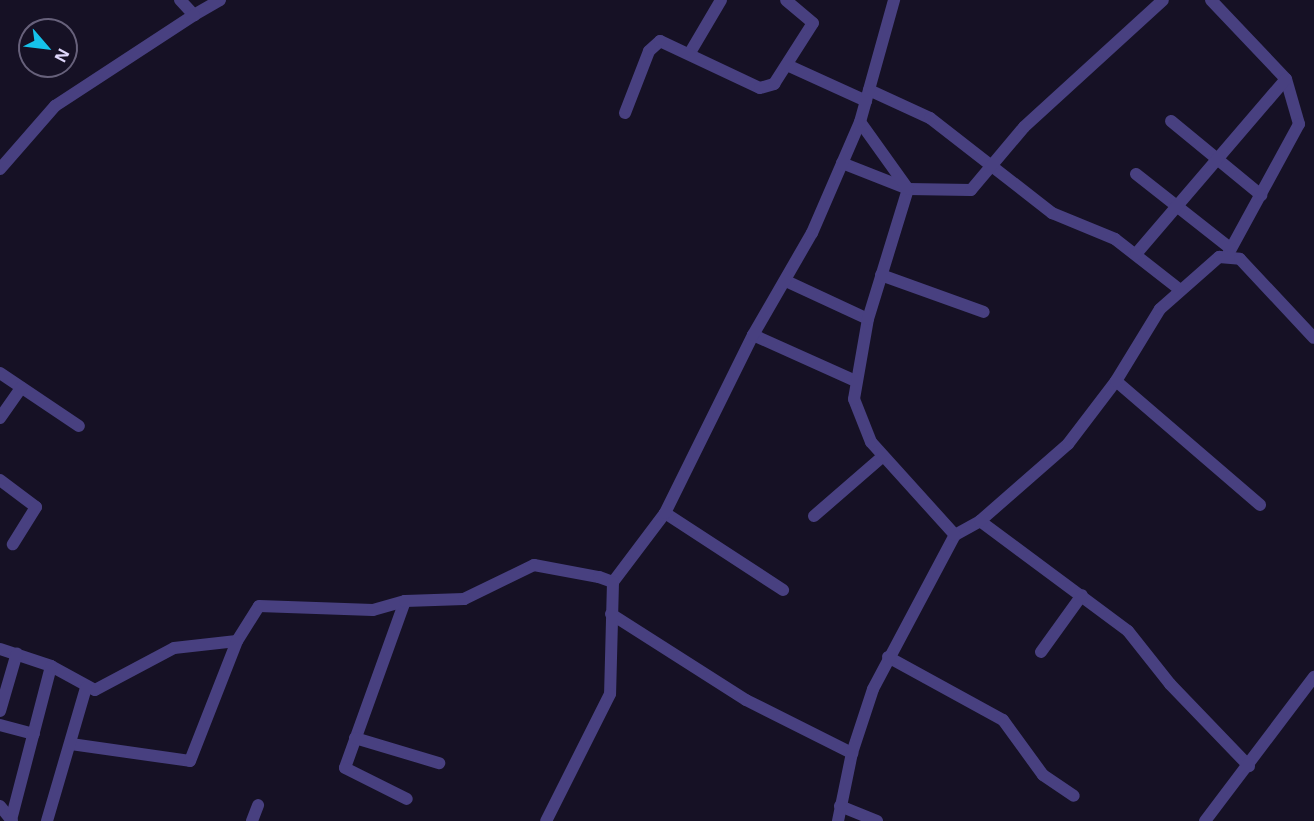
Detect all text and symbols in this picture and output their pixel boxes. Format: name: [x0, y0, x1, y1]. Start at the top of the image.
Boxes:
north arrow: [18, 18, 78, 78]
text: N: [49, 45, 75, 66]

